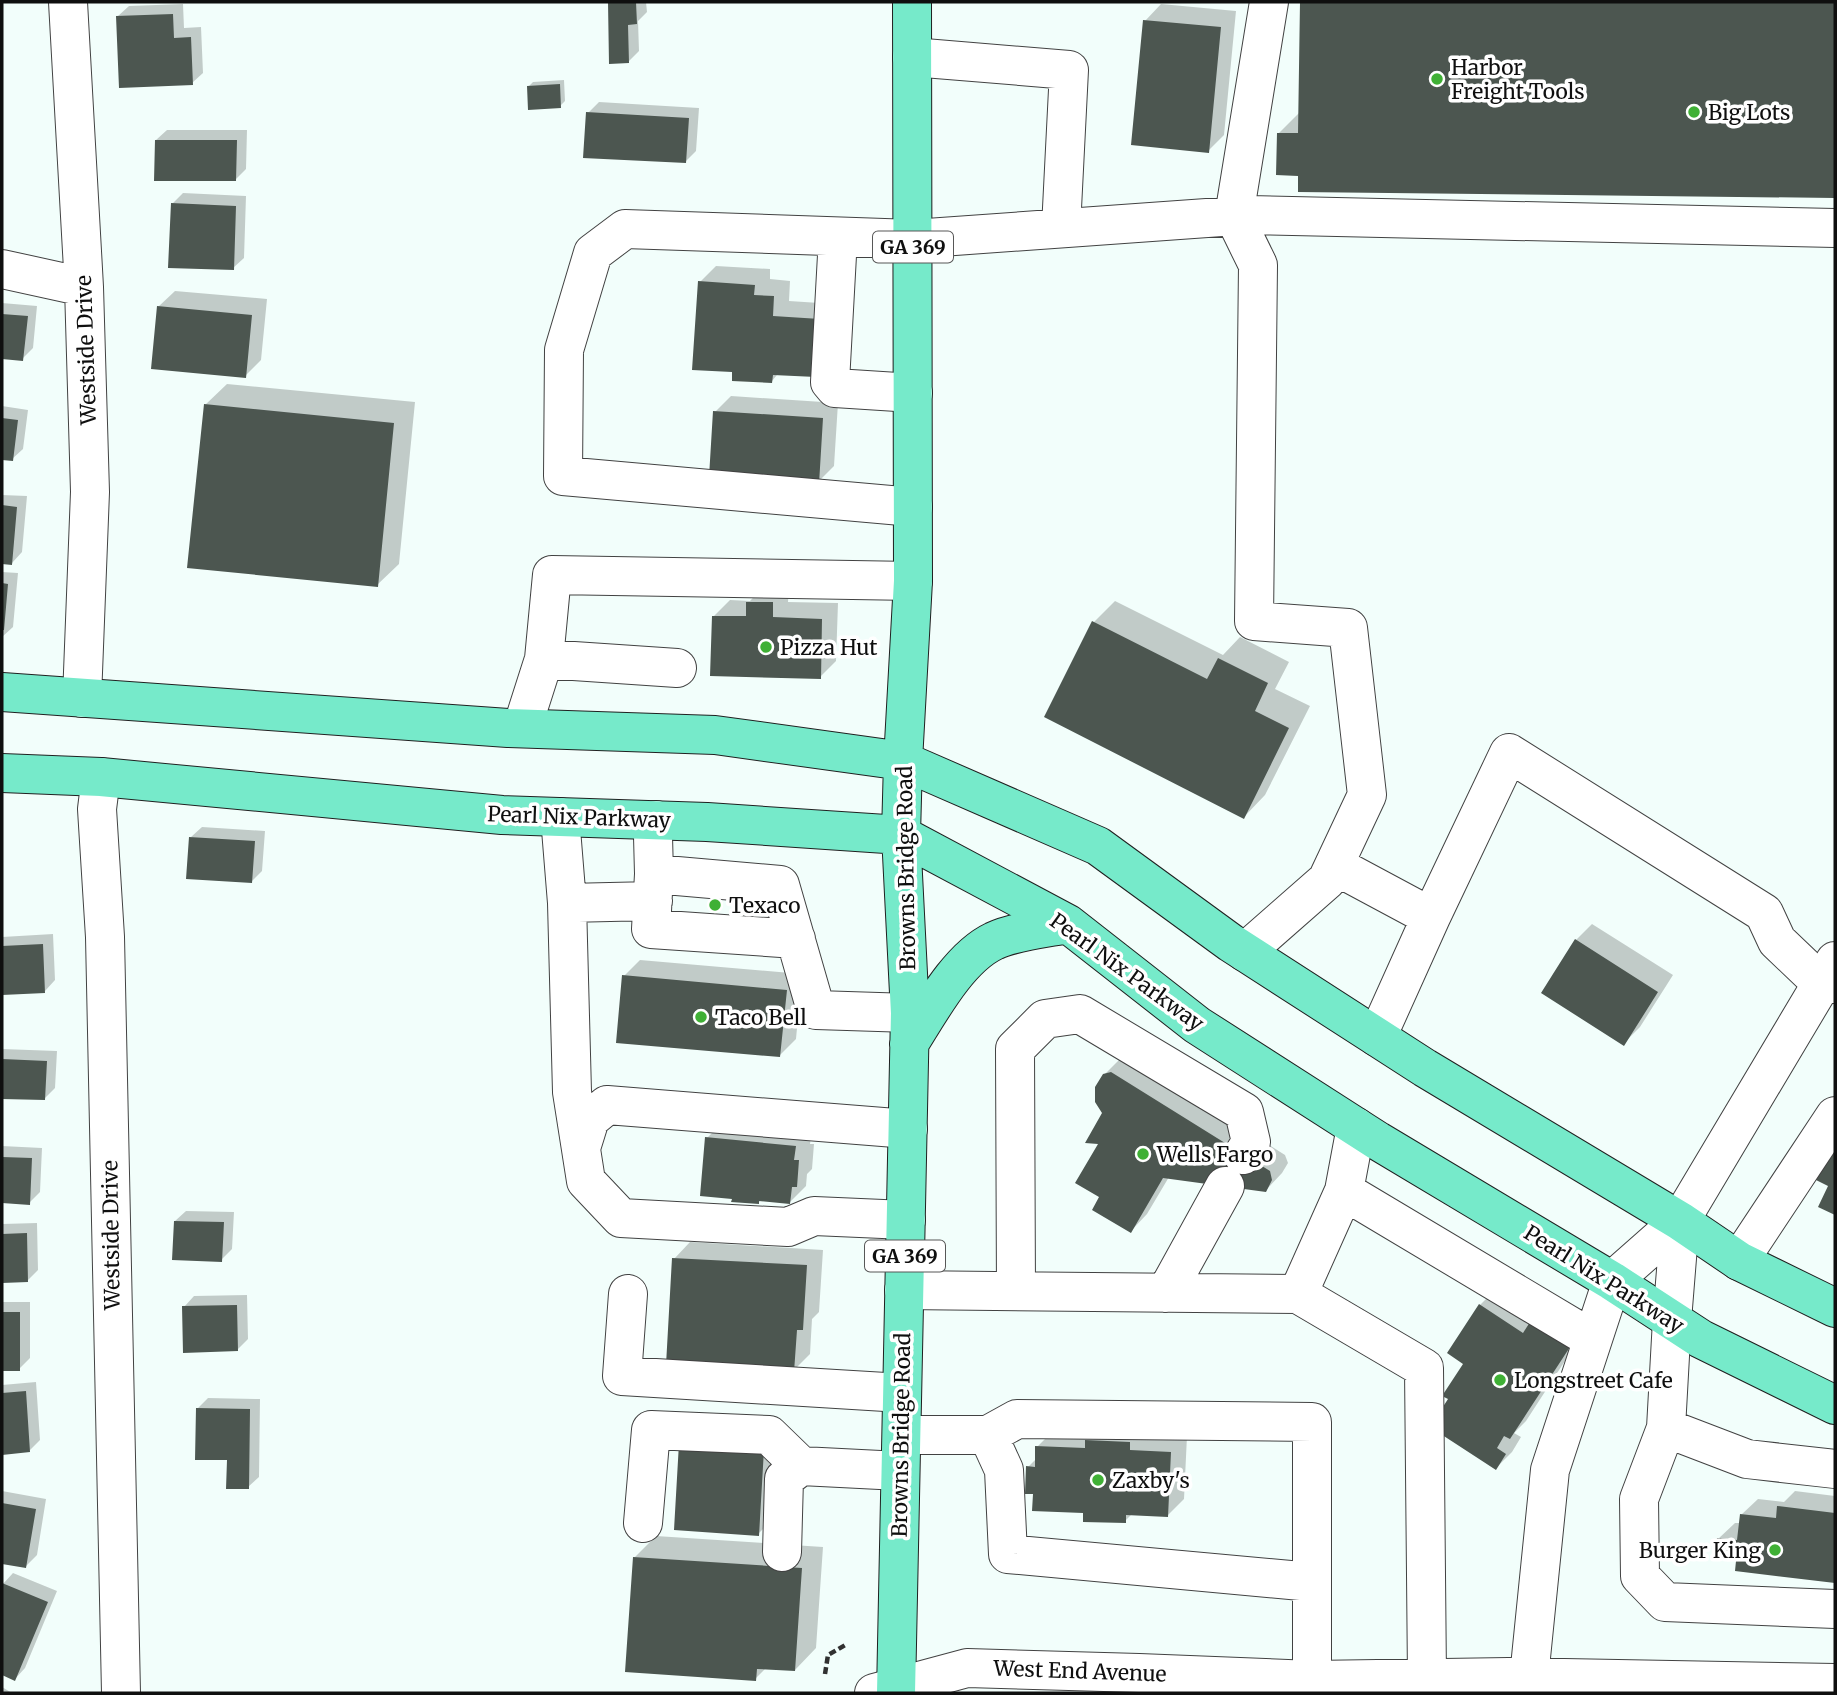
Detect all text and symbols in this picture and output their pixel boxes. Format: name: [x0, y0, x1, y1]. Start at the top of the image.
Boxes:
place label: Harbor Freight Tools: [1451, 54, 1584, 105]
marker: Harbor Freight Tools: [1429, 71, 1445, 87]
place label: Big Lots: [1708, 99, 1790, 126]
marker: Big Lots: [1686, 104, 1702, 120]
road number: GA 369: [873, 232, 953, 262]
street label: Westside Drive: [70, 275, 102, 426]
place label: Pizza Hut: [780, 634, 877, 661]
marker: Pizza Hut: [758, 639, 774, 655]
street label: Browns Bridge Road: [891, 765, 921, 971]
street label: Pearl Nix Parkway: [487, 800, 672, 834]
place label: Texaco: [729, 892, 800, 919]
marker: Texaco: [707, 897, 723, 913]
street label: Pearl Nix Parkway: [1045, 907, 1210, 1037]
place label: Taco Bell: [715, 1004, 807, 1031]
marker: Taco Bell: [693, 1009, 709, 1025]
place label: Wells Fargo: [1156, 1141, 1273, 1168]
marker: Wells Fargo: [1135, 1146, 1151, 1162]
street label: Westside Drive: [96, 1160, 126, 1311]
street label: Pearl Nix Parkway: [1519, 1219, 1690, 1340]
road number: GA 369: [865, 1240, 945, 1272]
street label: Browns Bridge Road: [886, 1332, 916, 1538]
place label: Longstreet Cafe: [1514, 1367, 1673, 1394]
marker: Longstreet Cafe: [1492, 1372, 1508, 1388]
place label: Zaxby's: [1112, 1467, 1190, 1494]
marker: Zaxby's: [1090, 1472, 1106, 1488]
place label: Burger King: [1639, 1537, 1761, 1564]
marker: Burger King: [1767, 1542, 1783, 1558]
street label: West End Avenue: [992, 1654, 1167, 1688]

